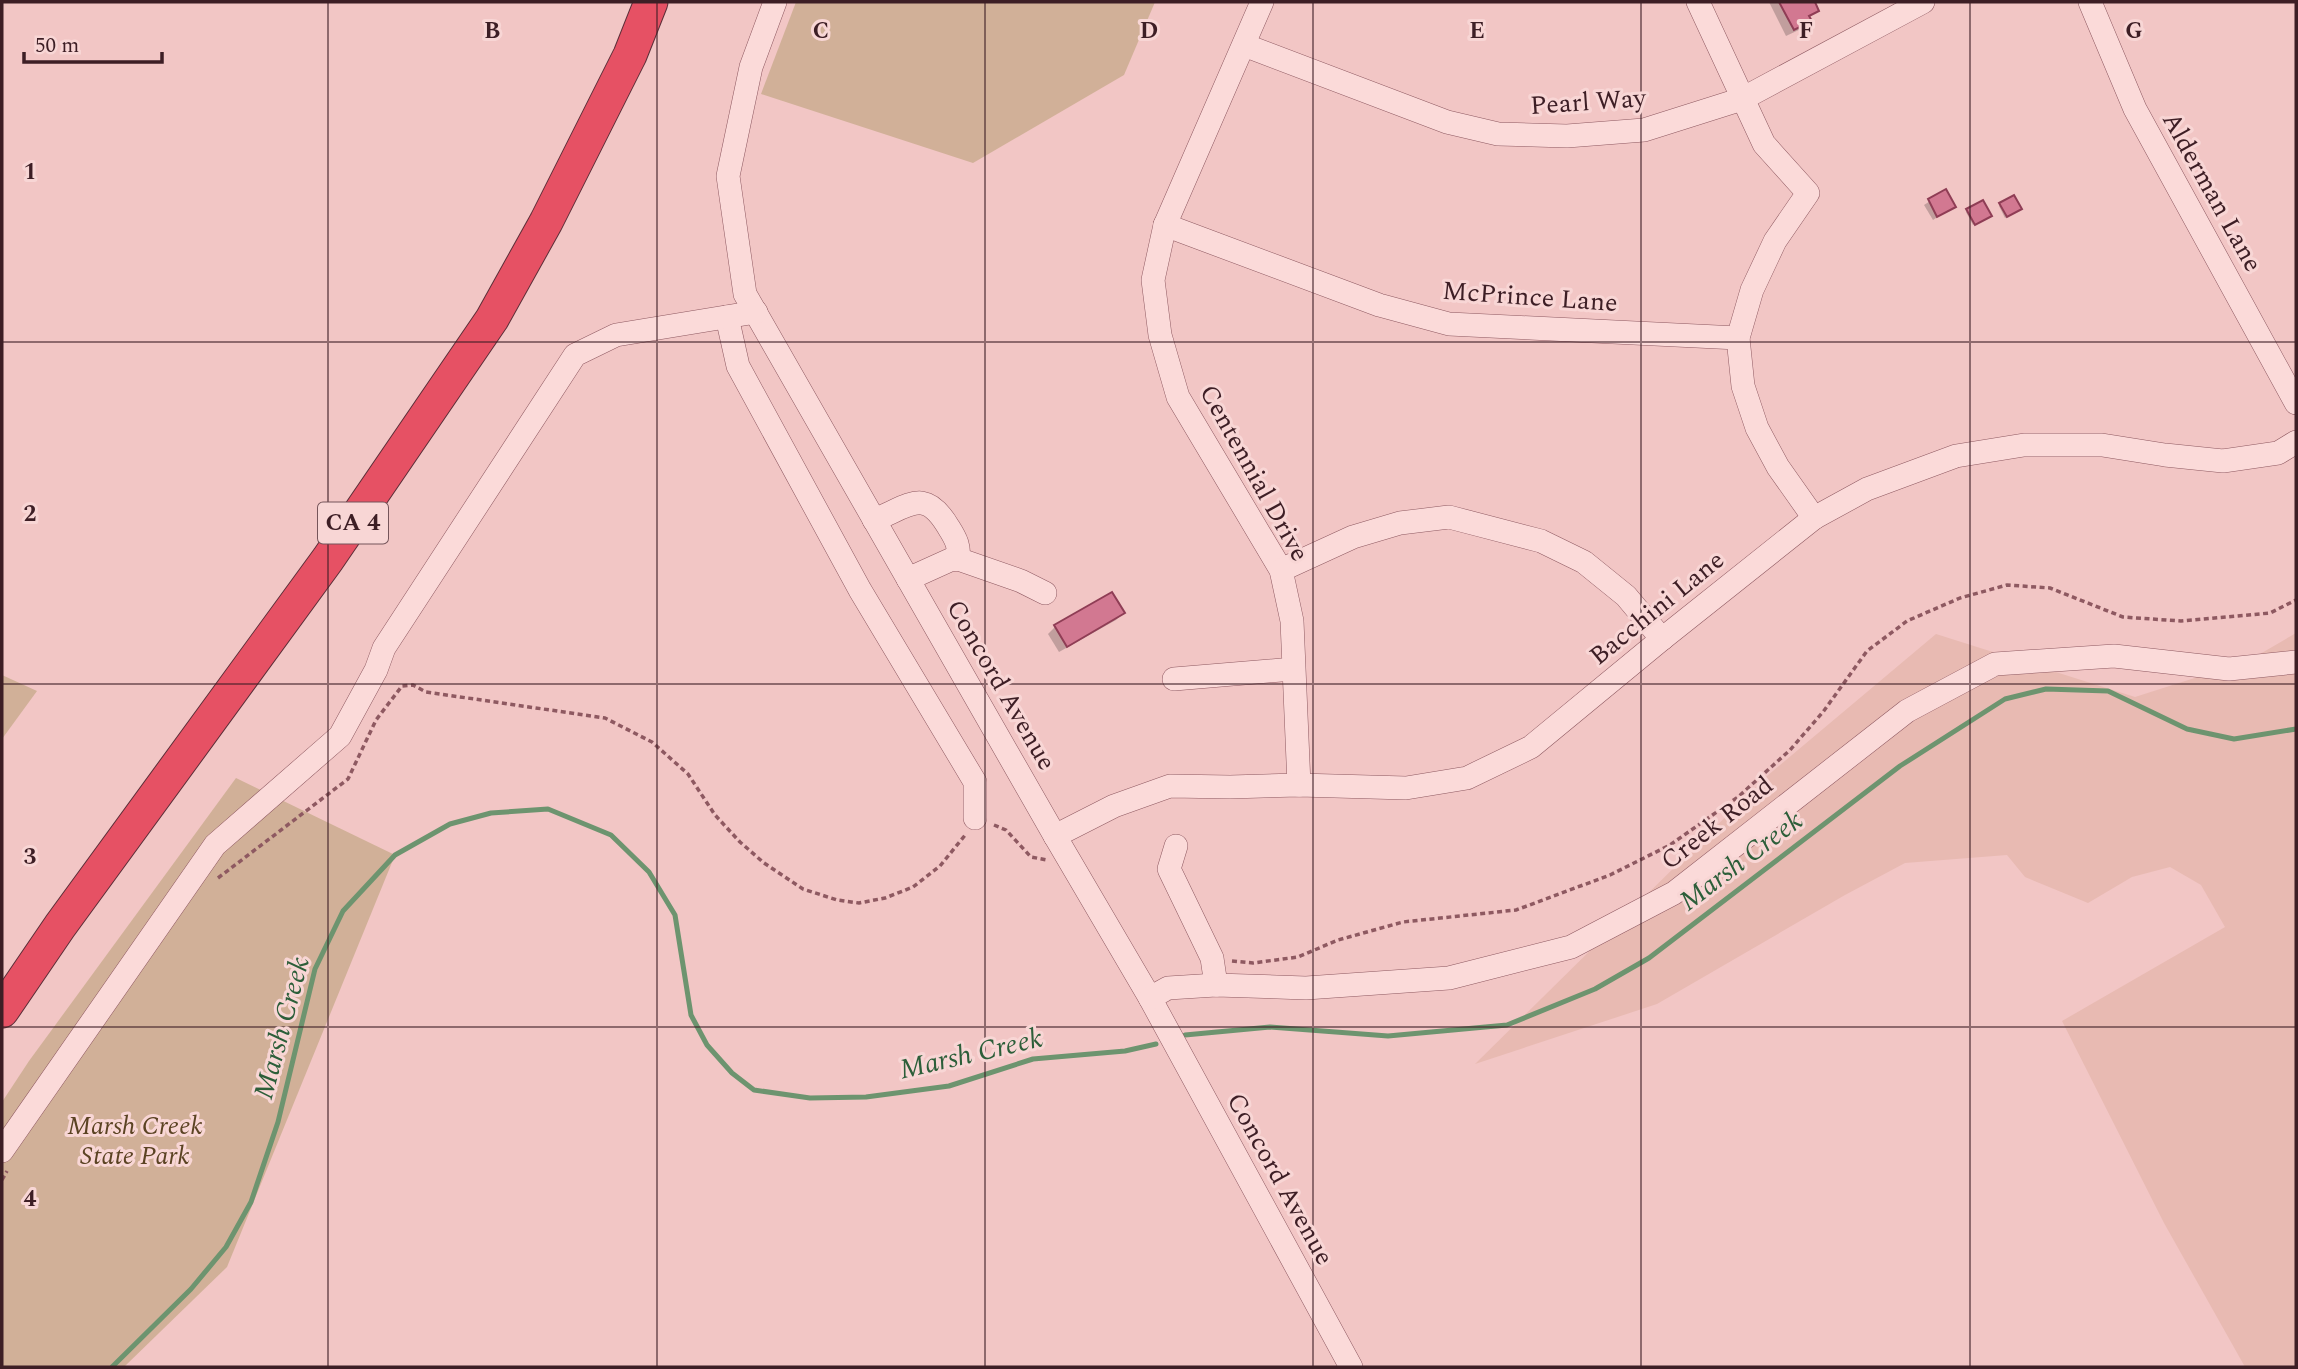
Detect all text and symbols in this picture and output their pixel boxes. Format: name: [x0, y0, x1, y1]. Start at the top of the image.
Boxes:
text: B: [484, 14, 500, 49]
text: C: [813, 14, 829, 49]
text: D: [1140, 14, 1158, 49]
text: E: [1469, 14, 1485, 49]
text: F: [1799, 14, 1813, 49]
text: G: [2125, 14, 2143, 49]
scale bar: [24, 21, 163, 65]
text: 50 m: [35, 30, 79, 62]
street label: Pearl Way: [1529, 78, 1649, 126]
street label: Alderman Lane: [2151, 105, 2273, 279]
text: 1: [24, 155, 36, 190]
street label: McPrince Lane: [1441, 271, 1619, 323]
street label: Centennial Drive: [1189, 377, 1319, 569]
text: 2: [24, 497, 37, 532]
road number: CA 4: [318, 502, 388, 544]
street label: Bacchini Lane: [1581, 541, 1733, 675]
street label: Concord Avenue: [936, 592, 1066, 778]
street label: Creek Road: [1652, 766, 1782, 880]
water label: Marsh Creek: [1670, 800, 1812, 922]
text: 3: [24, 840, 37, 875]
water label: Marsh Creek: [242, 952, 322, 1104]
water label: Marsh Creek: [895, 1017, 1047, 1091]
street label: Concord Avenue: [1216, 1085, 1344, 1273]
park label: Marsh Creek State Park: [67, 1106, 203, 1176]
text: 4: [24, 1182, 37, 1217]

